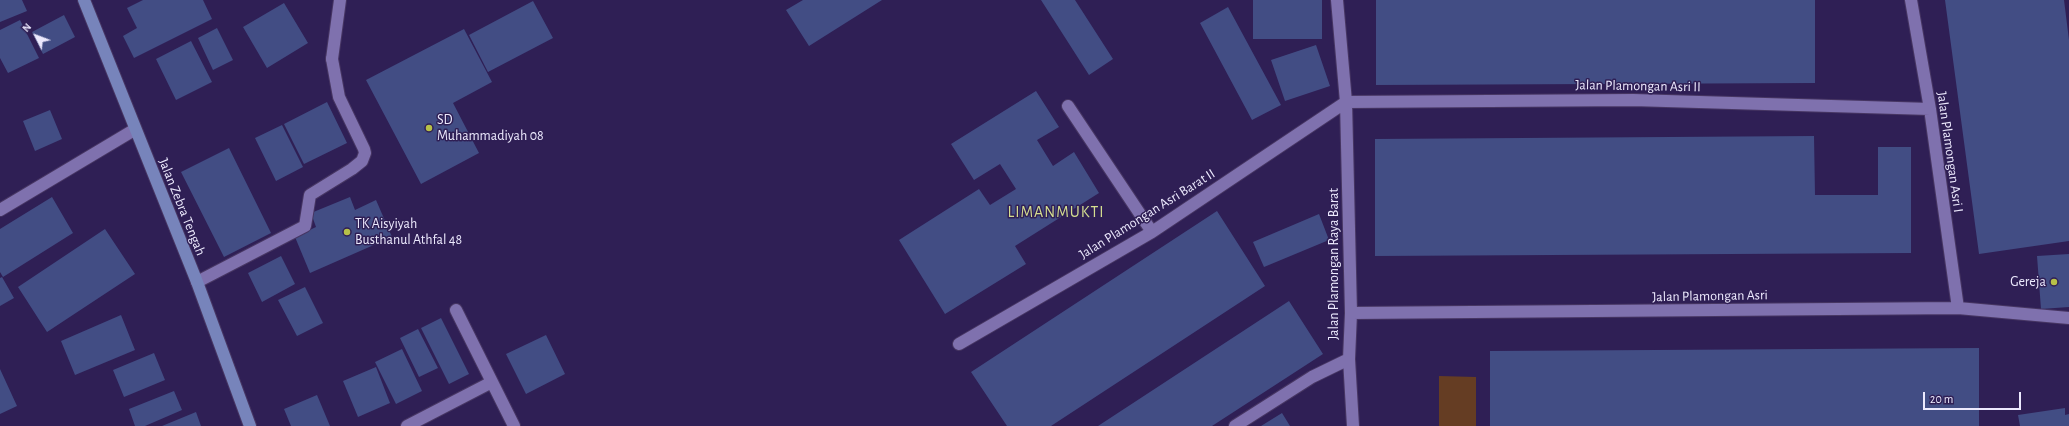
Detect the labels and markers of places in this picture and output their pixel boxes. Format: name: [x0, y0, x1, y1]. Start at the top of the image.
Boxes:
place label: SD Muhammadiyah 08: [437, 112, 544, 144]
marker: SD Muhammadiyah 08: [424, 123, 434, 133]
place label: TK Aisyiyah Busthanul Athfal 48: [355, 216, 462, 248]
marker: TK Aisyiyah Busthanul Athfal 48: [342, 227, 352, 237]
place label: Gereja: [2010, 274, 2046, 290]
marker: Gereja: [2049, 277, 2059, 287]

